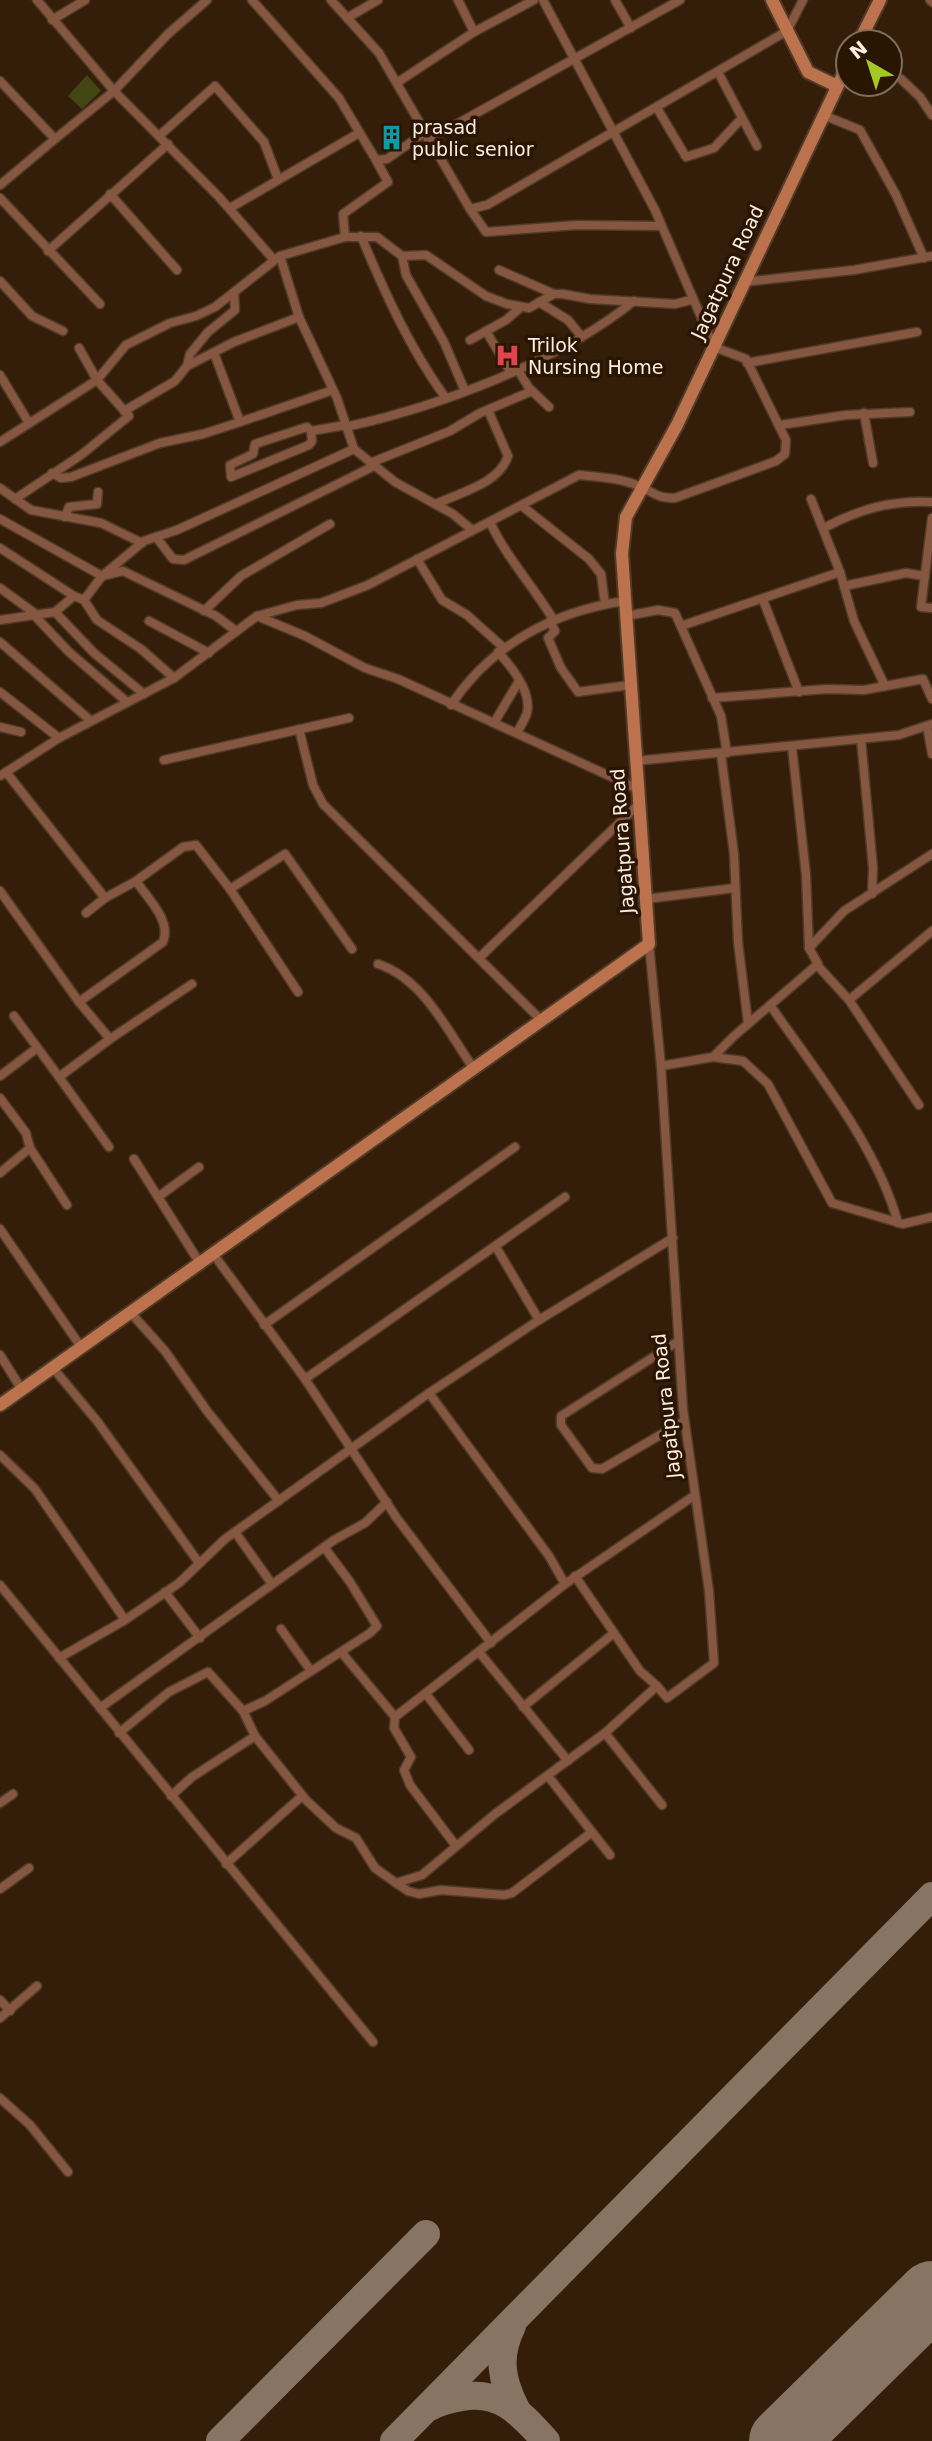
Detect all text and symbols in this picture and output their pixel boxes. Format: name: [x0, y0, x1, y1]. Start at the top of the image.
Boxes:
north arrow: [834, 28, 904, 98]
text: N: [845, 36, 871, 63]
place label: prasad public senior: [412, 116, 534, 160]
building icon: prasad public senior: [378, 124, 406, 152]
street label: Jagatpura Road: [686, 201, 768, 344]
place label: Trilok Nursing Home: [527, 334, 664, 378]
hospital icon: Trilok Nursing Home: [494, 342, 522, 370]
street label: Jagatpura Road: [606, 768, 638, 915]
street label: Jagatpura Road: [647, 1332, 685, 1481]

